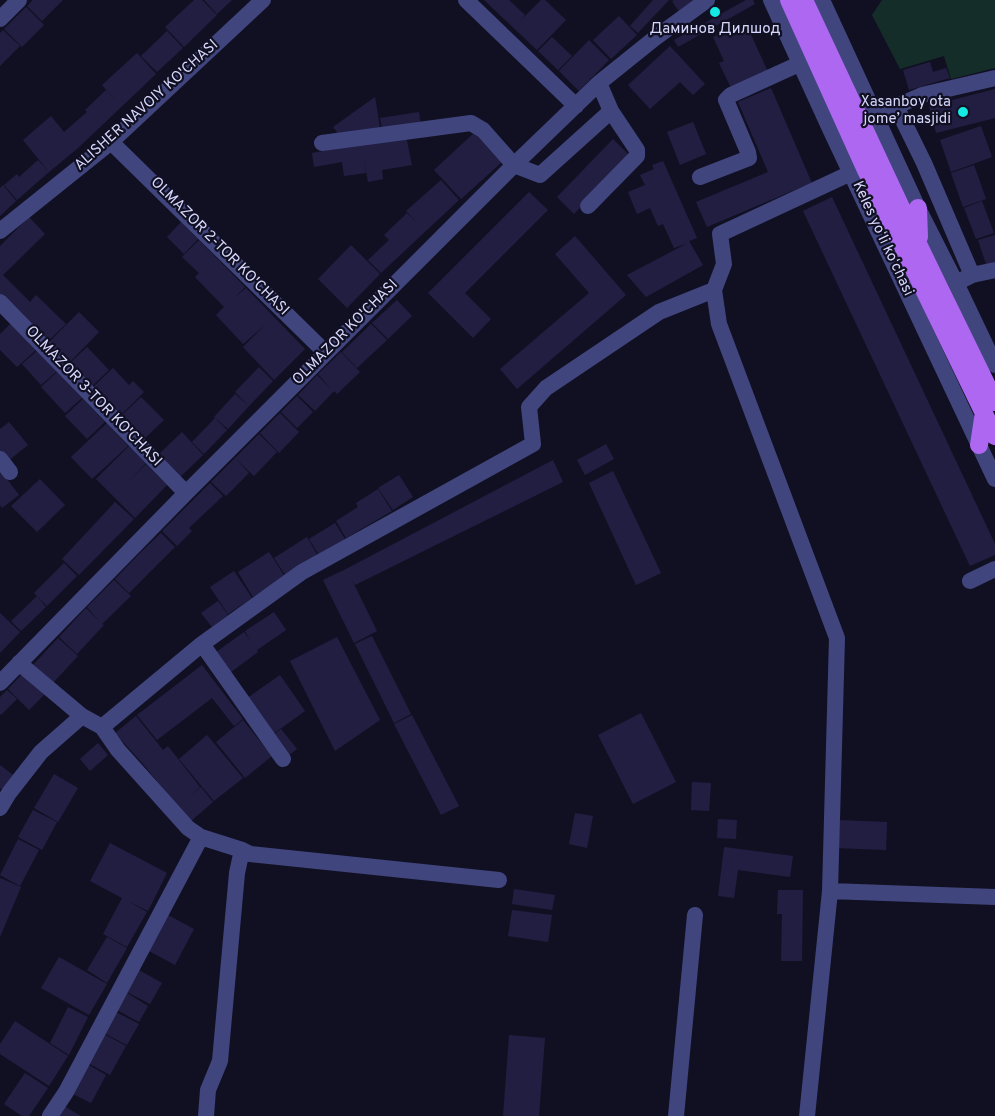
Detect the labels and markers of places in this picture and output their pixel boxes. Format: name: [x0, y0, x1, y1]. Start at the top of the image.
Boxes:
marker: Даминов Дилшод: [708, 5, 722, 19]
place label: Даминов Дилшод: [649, 21, 781, 39]
place label: Xasanboy ota jome’ masjidi: [861, 94, 951, 129]
marker: Xasanboy ota jome’ masjidi: [956, 105, 970, 119]

